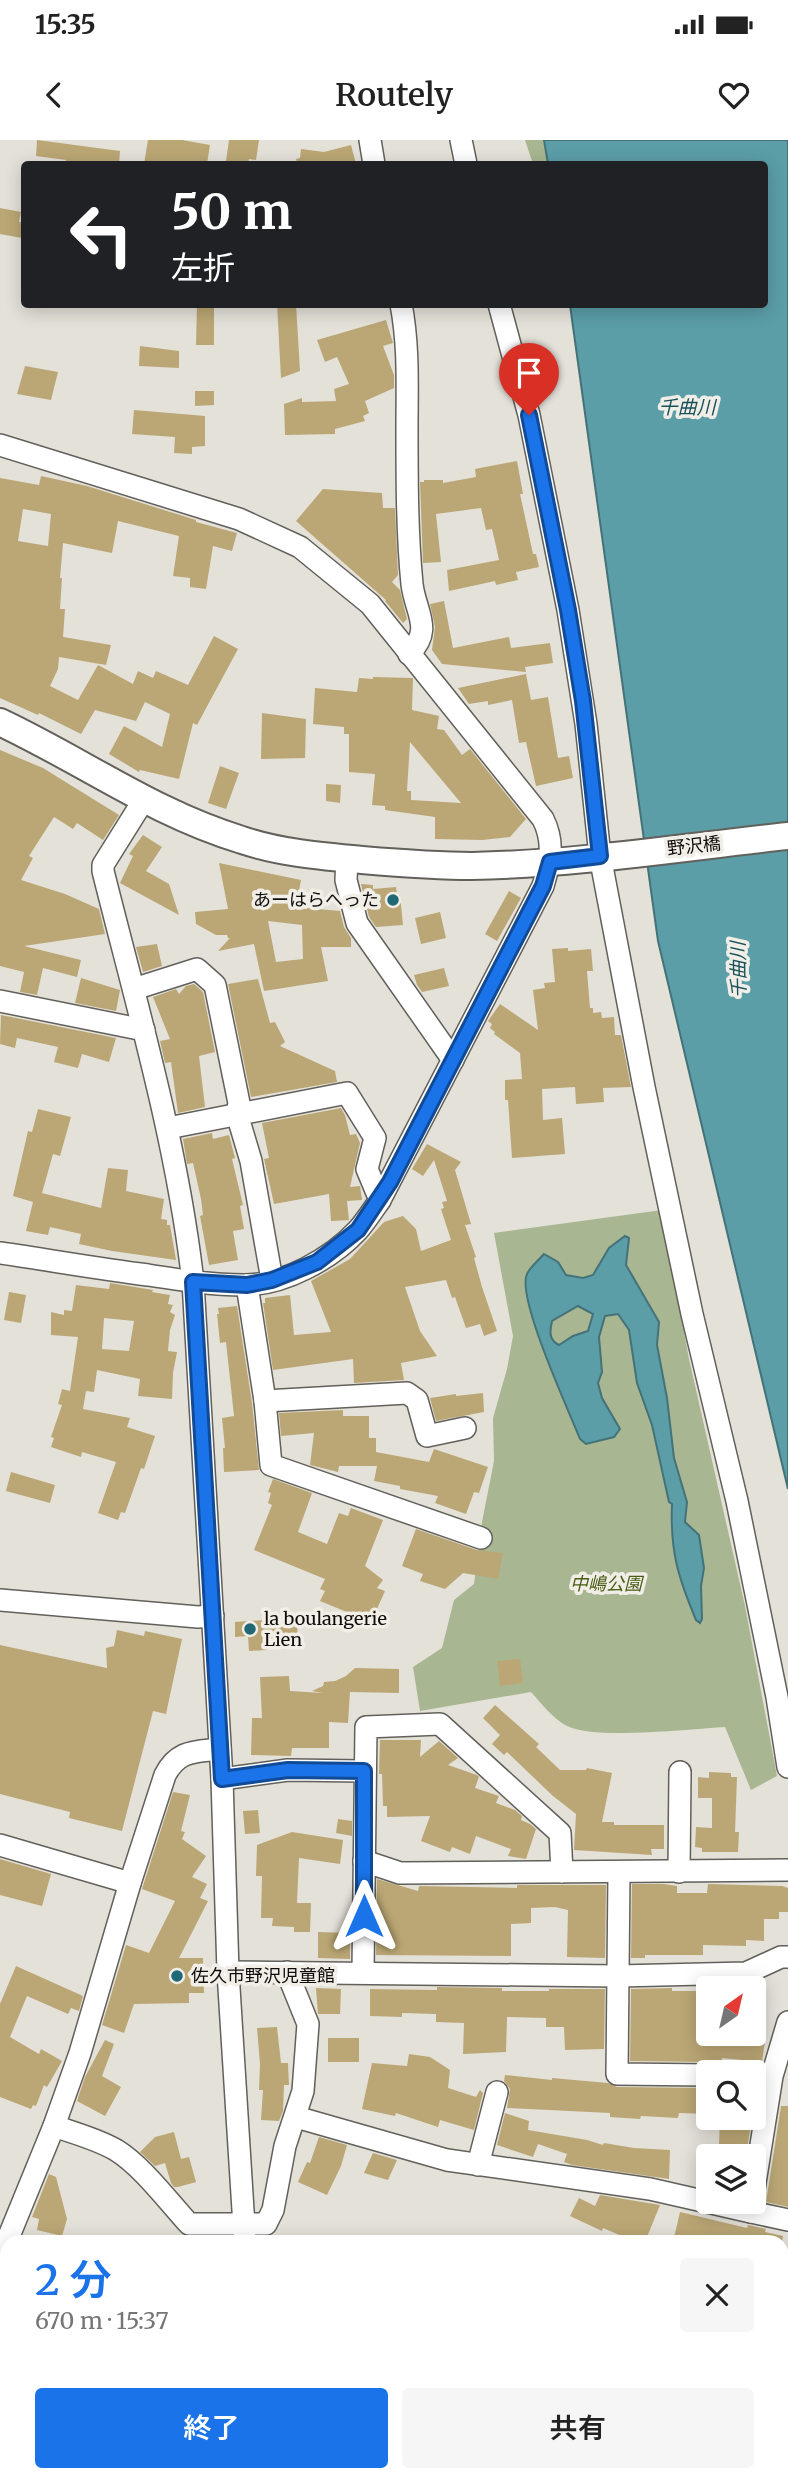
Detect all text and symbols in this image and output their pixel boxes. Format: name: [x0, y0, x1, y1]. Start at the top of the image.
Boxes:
text: 15:35: [35, 8, 96, 41]
text: Routely: [335, 75, 453, 115]
icon: back: [35, 76, 73, 114]
icon: heart: [715, 76, 753, 114]
text: 50 m: [171, 181, 292, 242]
icon: left: [56, 189, 147, 280]
text: 左折: [171, 248, 235, 288]
pin: [499, 343, 559, 415]
icon: arrive: [510, 354, 548, 392]
water label: 千曲川: [658, 395, 717, 419]
street label: 野沢橋: [666, 831, 722, 860]
place label: あーはらへった: [253, 888, 379, 911]
marker: あーはらへった: [385, 892, 401, 908]
water label: 千曲川: [725, 939, 750, 999]
park label: 中嶋公園: [570, 1572, 645, 1595]
place label: la boulangerie Lien: [264, 1607, 387, 1651]
marker: la boulangerie Lien: [242, 1621, 258, 1637]
position arrow: [327, 1879, 401, 1953]
place label: 佐久市野沢児童館: [191, 1964, 335, 1987]
marker: 佐久市野沢児童館: [169, 1968, 185, 1984]
north arrow: [696, 1976, 766, 2046]
map controls: [696, 1976, 766, 2214]
button: search: [696, 2060, 766, 2130]
button: layers: [696, 2144, 766, 2214]
text: 2 分: [35, 2254, 112, 2306]
button: close: [680, 2258, 754, 2332]
text: 670 m · 15:37: [35, 2306, 169, 2335]
button: 終了: [35, 2388, 388, 2468]
button: 共有: [402, 2388, 754, 2468]

